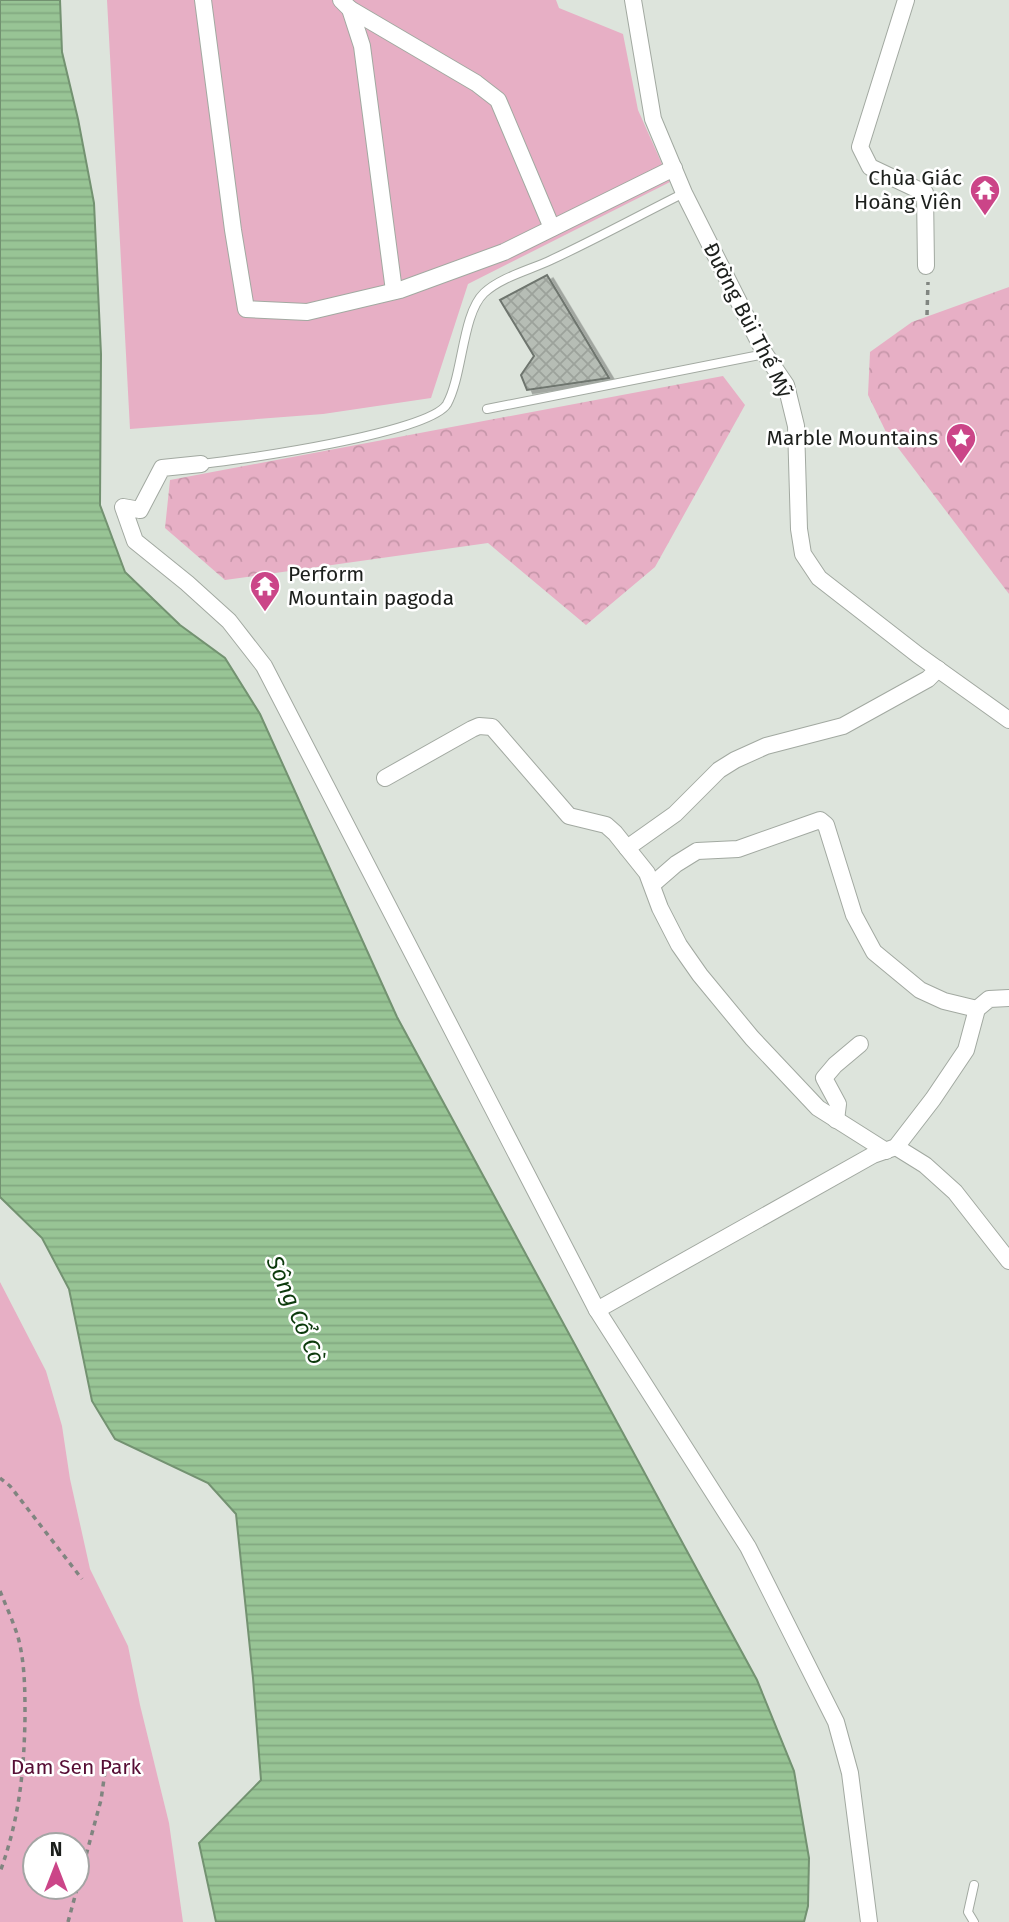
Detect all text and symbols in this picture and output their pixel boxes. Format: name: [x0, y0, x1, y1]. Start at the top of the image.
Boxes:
place label: Chùa Giác Hoàng Viên: [854, 165, 962, 215]
temple icon: Chùa Giác Hoàng Viên: [968, 173, 1002, 217]
street label: Đường Bùi Thế Mỹ: [698, 238, 799, 402]
place icon: Marble Mountains: [944, 421, 978, 465]
place label: Marble Mountains: [767, 425, 938, 451]
place label: Perform Mountain pagoda: [288, 561, 454, 611]
temple icon: Perform Mountain pagoda: [248, 569, 282, 613]
water label: Sông Cổ Cò: [260, 1250, 332, 1369]
park label: Dam Sen Park: [11, 1754, 141, 1780]
north arrow: [21, 1831, 91, 1901]
text: N: [50, 1838, 62, 1861]

